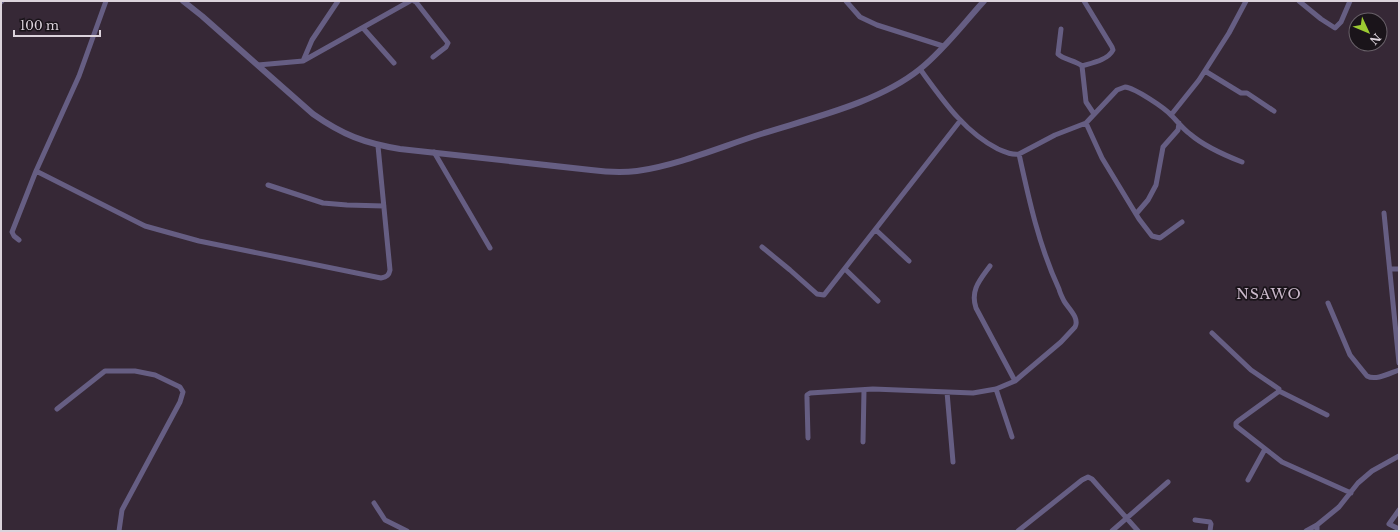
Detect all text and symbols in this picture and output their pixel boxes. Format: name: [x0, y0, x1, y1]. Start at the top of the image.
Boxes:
scale bar: [14, 12, 100, 38]
north arrow: [1348, 12, 1388, 52]
text: 100 m: [20, 18, 59, 33]
text: N: [1366, 30, 1384, 48]
district label: NSAWO: [1236, 285, 1302, 303]

